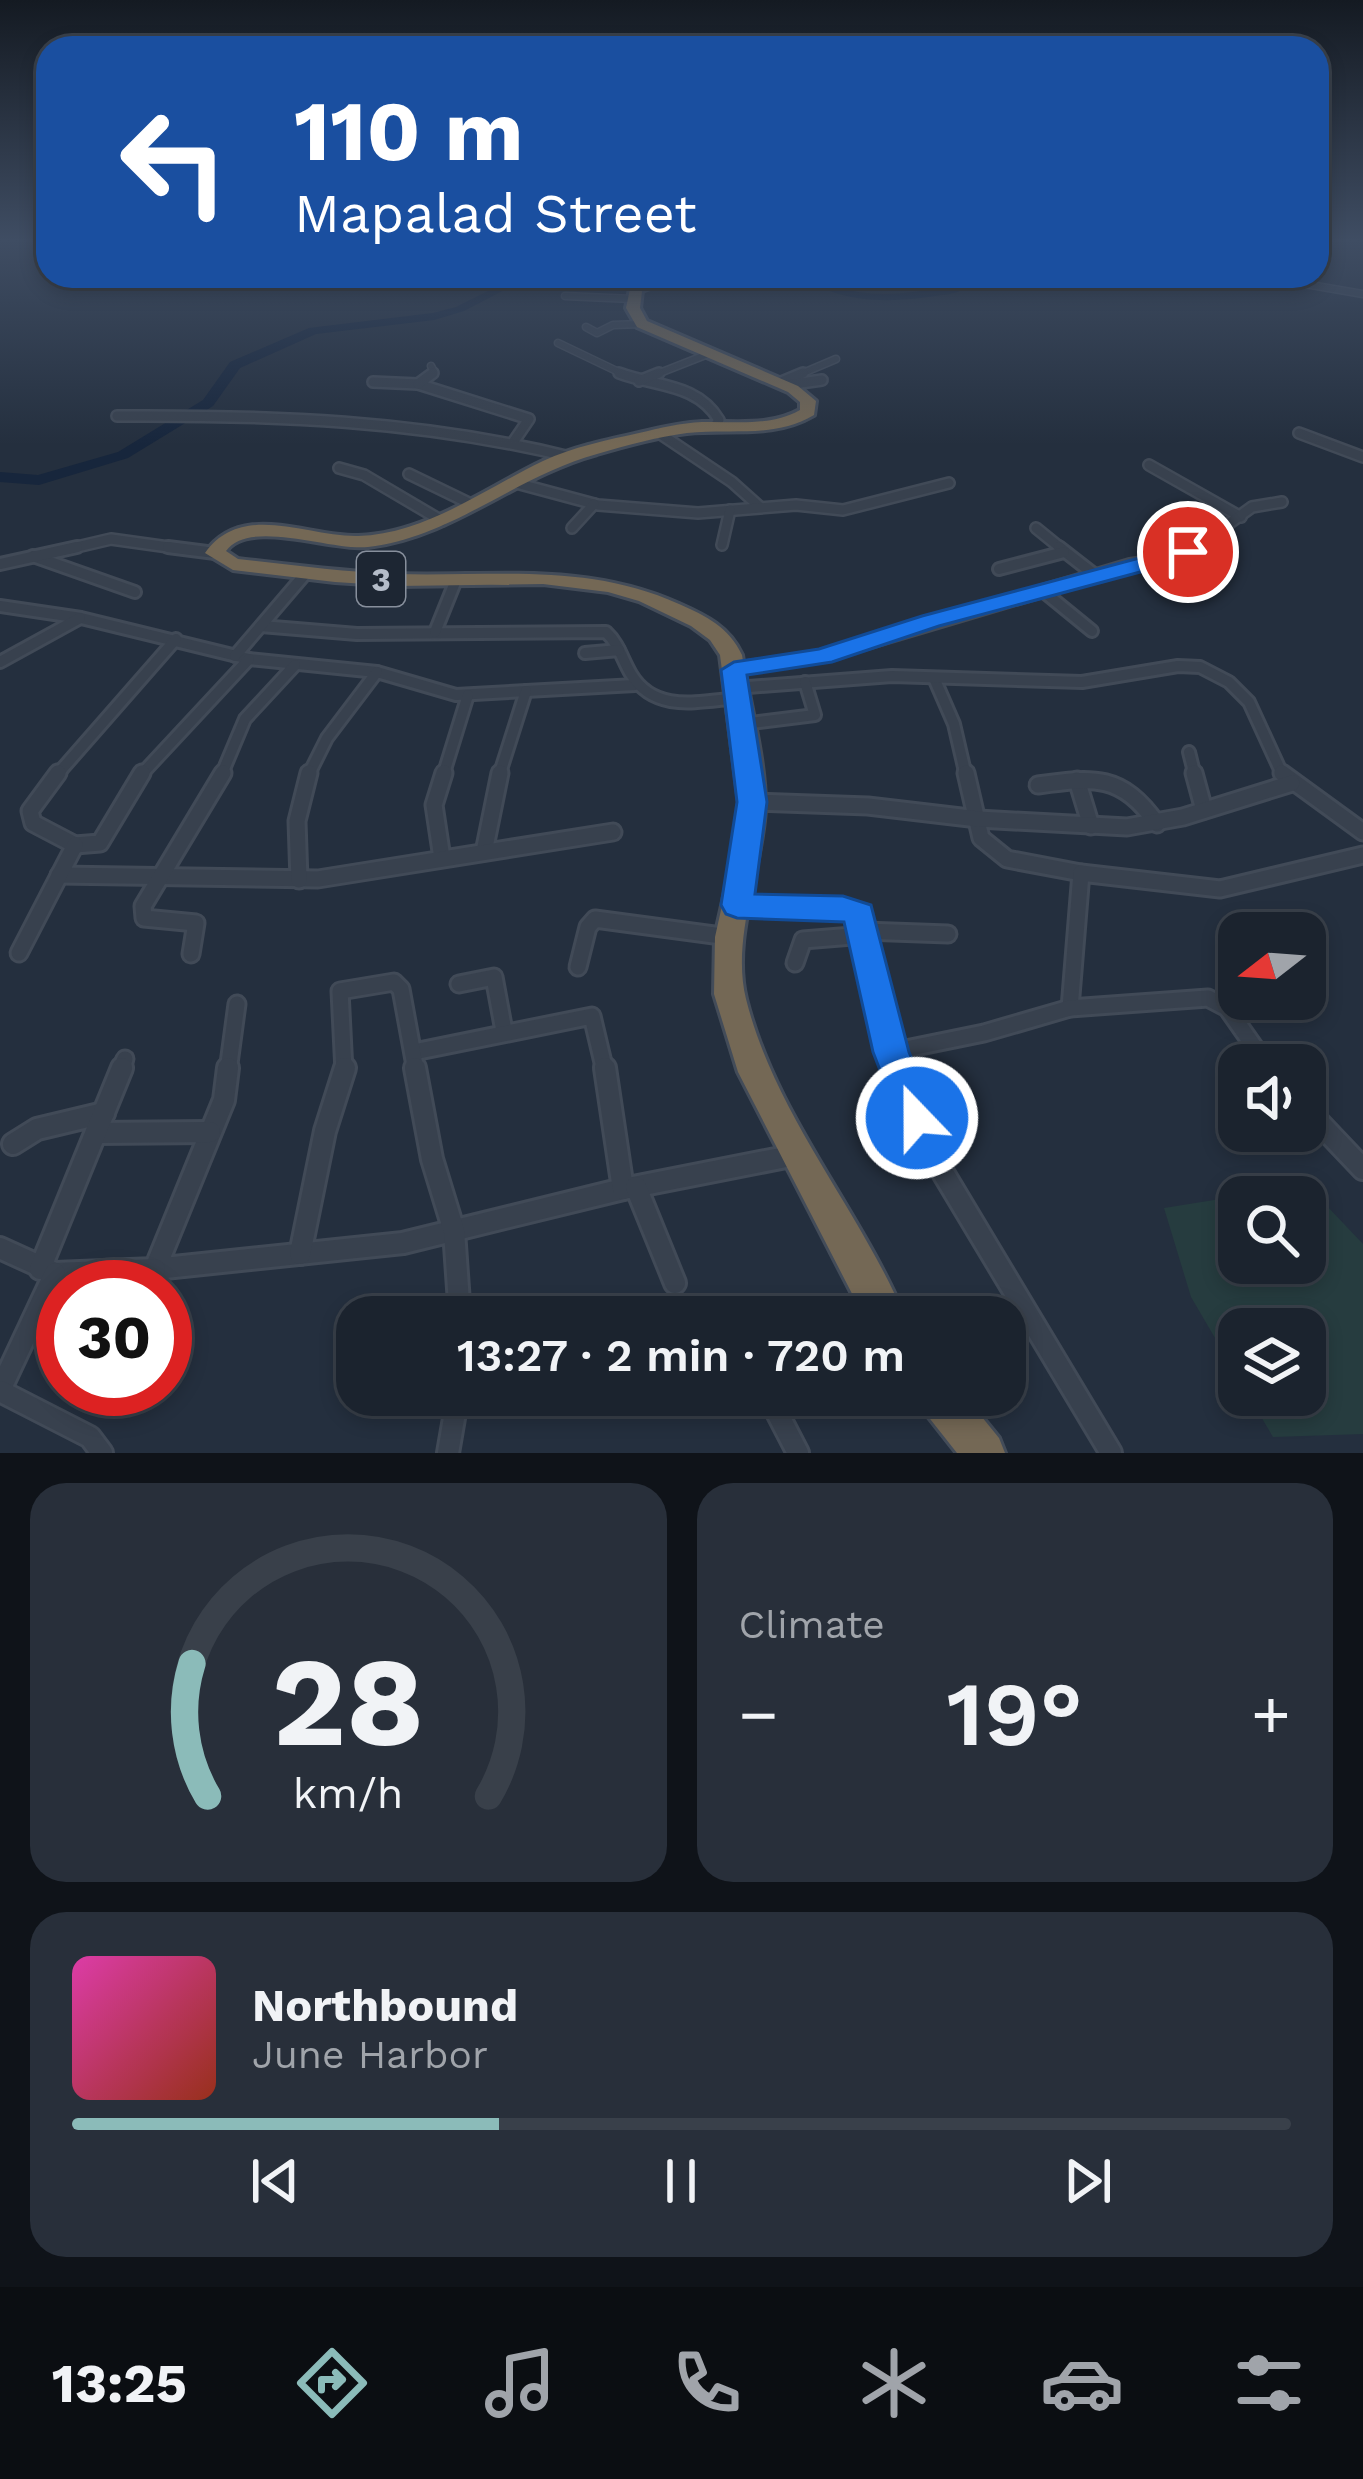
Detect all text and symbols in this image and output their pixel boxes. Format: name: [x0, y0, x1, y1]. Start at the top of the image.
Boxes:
text: 110 m: [294, 82, 524, 180]
icon: left: [96, 84, 252, 240]
text: Mapalad Street: [294, 182, 697, 245]
pin: [1137, 501, 1239, 603]
icon: arrive: [1155, 519, 1221, 585]
road number: 3: [357, 552, 405, 606]
north arrow: [1218, 912, 1326, 1020]
map controls: [1218, 912, 1326, 1416]
button: sound: [1218, 1044, 1326, 1152]
position arrow: [854, 1055, 980, 1181]
button: search: [1218, 1176, 1326, 1284]
speed limit sign: 30: [36, 1260, 192, 1416]
button: layers: [1218, 1308, 1326, 1416]
text: 13:27 · 2 min · 720 m: [457, 1329, 905, 1382]
text: Climate: [739, 1602, 885, 1647]
text: 28: [272, 1629, 425, 1775]
text: 19°: [947, 1661, 1083, 1767]
text: −: [739, 1676, 778, 1753]
text: +: [1251, 1676, 1291, 1753]
text: km/h: [293, 1767, 403, 1817]
text: Northbound: [252, 1979, 518, 2032]
text: June Harbor: [252, 2032, 488, 2077]
icon: previous: [242, 2148, 308, 2214]
icon: pause: [648, 2148, 714, 2214]
icon: next: [1055, 2148, 1121, 2214]
icon: directions: [290, 2341, 374, 2425]
icon: music: [478, 2341, 562, 2425]
icon: phone: [665, 2341, 749, 2425]
icon: climate: [852, 2341, 936, 2425]
icon: car: [1040, 2341, 1124, 2425]
icon: filters: [1227, 2341, 1311, 2425]
text: 13:25: [52, 2352, 187, 2415]

